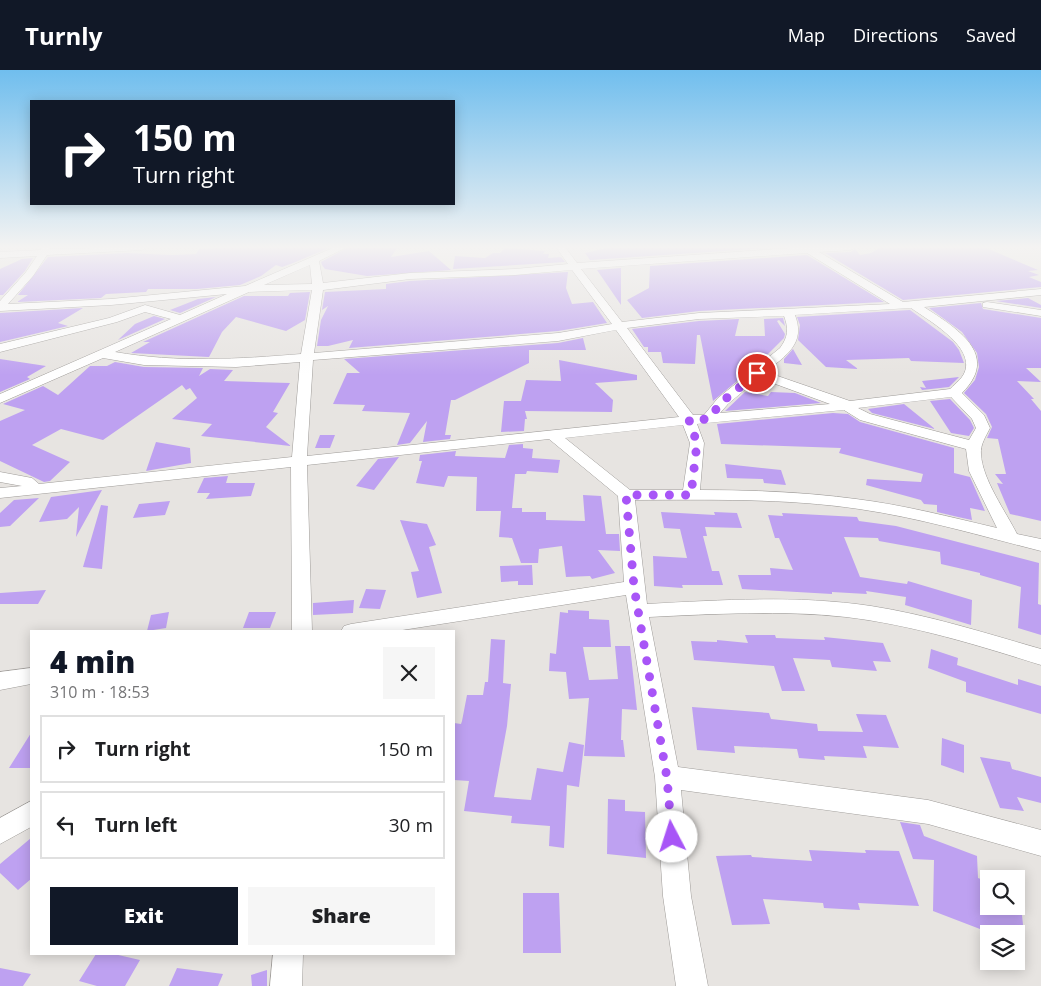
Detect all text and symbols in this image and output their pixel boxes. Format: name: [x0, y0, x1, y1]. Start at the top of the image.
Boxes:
text: Turnly: [25, 19, 102, 52]
text: Map: [788, 23, 825, 47]
text: Directions: [853, 23, 938, 47]
text: Saved: [966, 23, 1016, 47]
text: 150 m: [133, 114, 237, 161]
icon: right: [50, 120, 115, 185]
text: Turn right: [133, 159, 235, 189]
pin: [736, 352, 778, 394]
icon: arrive: [743, 359, 771, 387]
text: 4 min: [50, 641, 135, 682]
button: close: [383, 647, 435, 699]
text: 310 m · 18:53: [50, 681, 150, 703]
icon: right: [52, 735, 80, 763]
text: Turn right: [95, 736, 190, 762]
text: 150 m: [378, 736, 433, 762]
position arrow: [645, 810, 697, 862]
icon: left: [52, 811, 80, 839]
text: Turn left: [95, 812, 177, 838]
text: 30 m: [389, 812, 433, 838]
map controls: [980, 870, 1025, 970]
button: search: [980, 870, 1025, 915]
button: Exit: [50, 887, 238, 945]
button: Share: [248, 887, 435, 945]
button: layers: [980, 925, 1025, 970]

